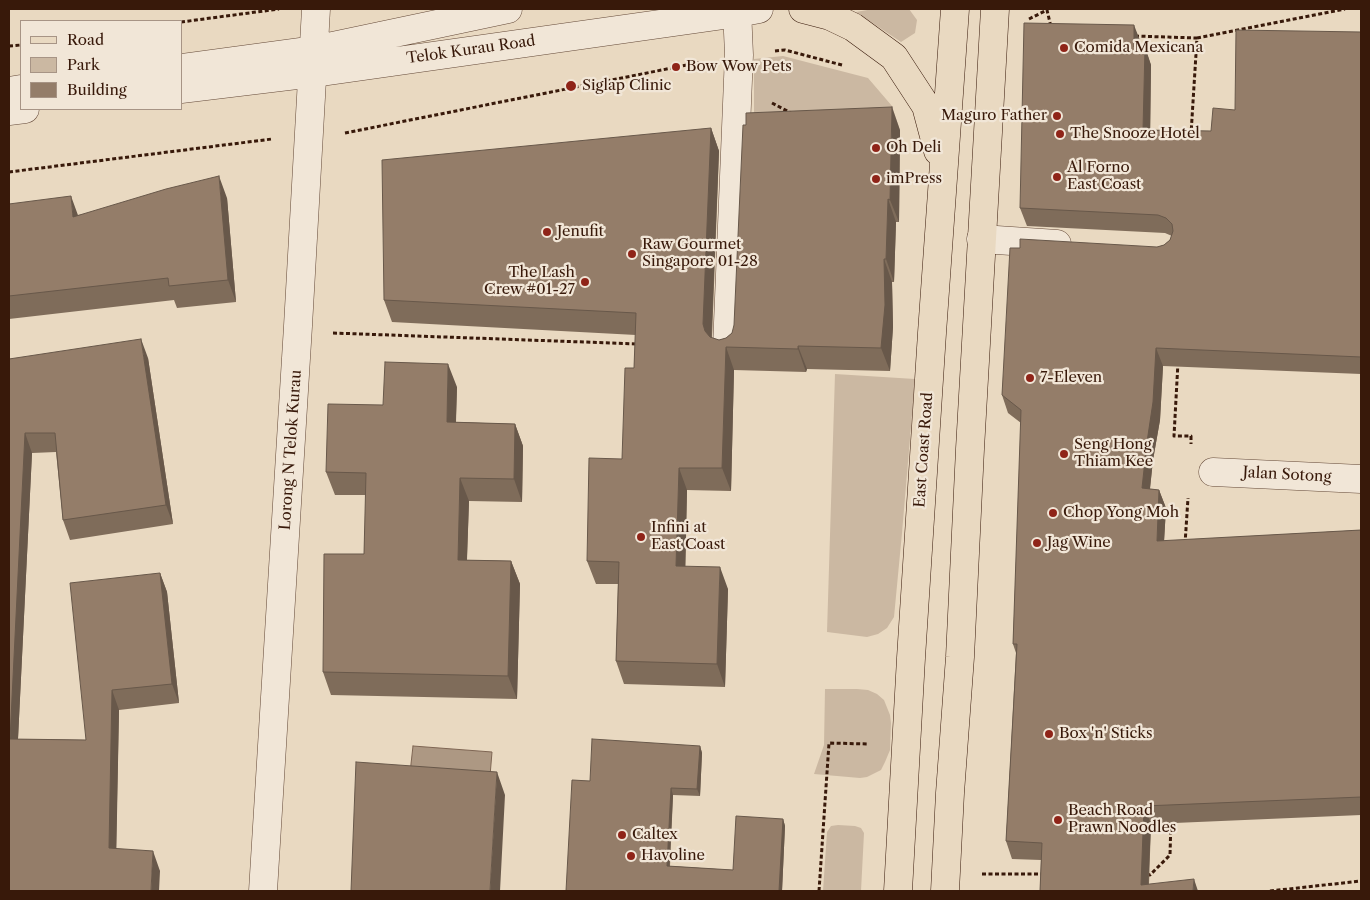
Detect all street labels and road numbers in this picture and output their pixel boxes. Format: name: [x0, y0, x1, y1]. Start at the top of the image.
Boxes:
street label: Telok Kurau Road: [405, 32, 537, 68]
street label: Lorong N Telok Kurau: [276, 369, 306, 531]
street label: East Coast Road: [911, 392, 937, 508]
street label: Jalan Sotong: [1242, 464, 1332, 486]

